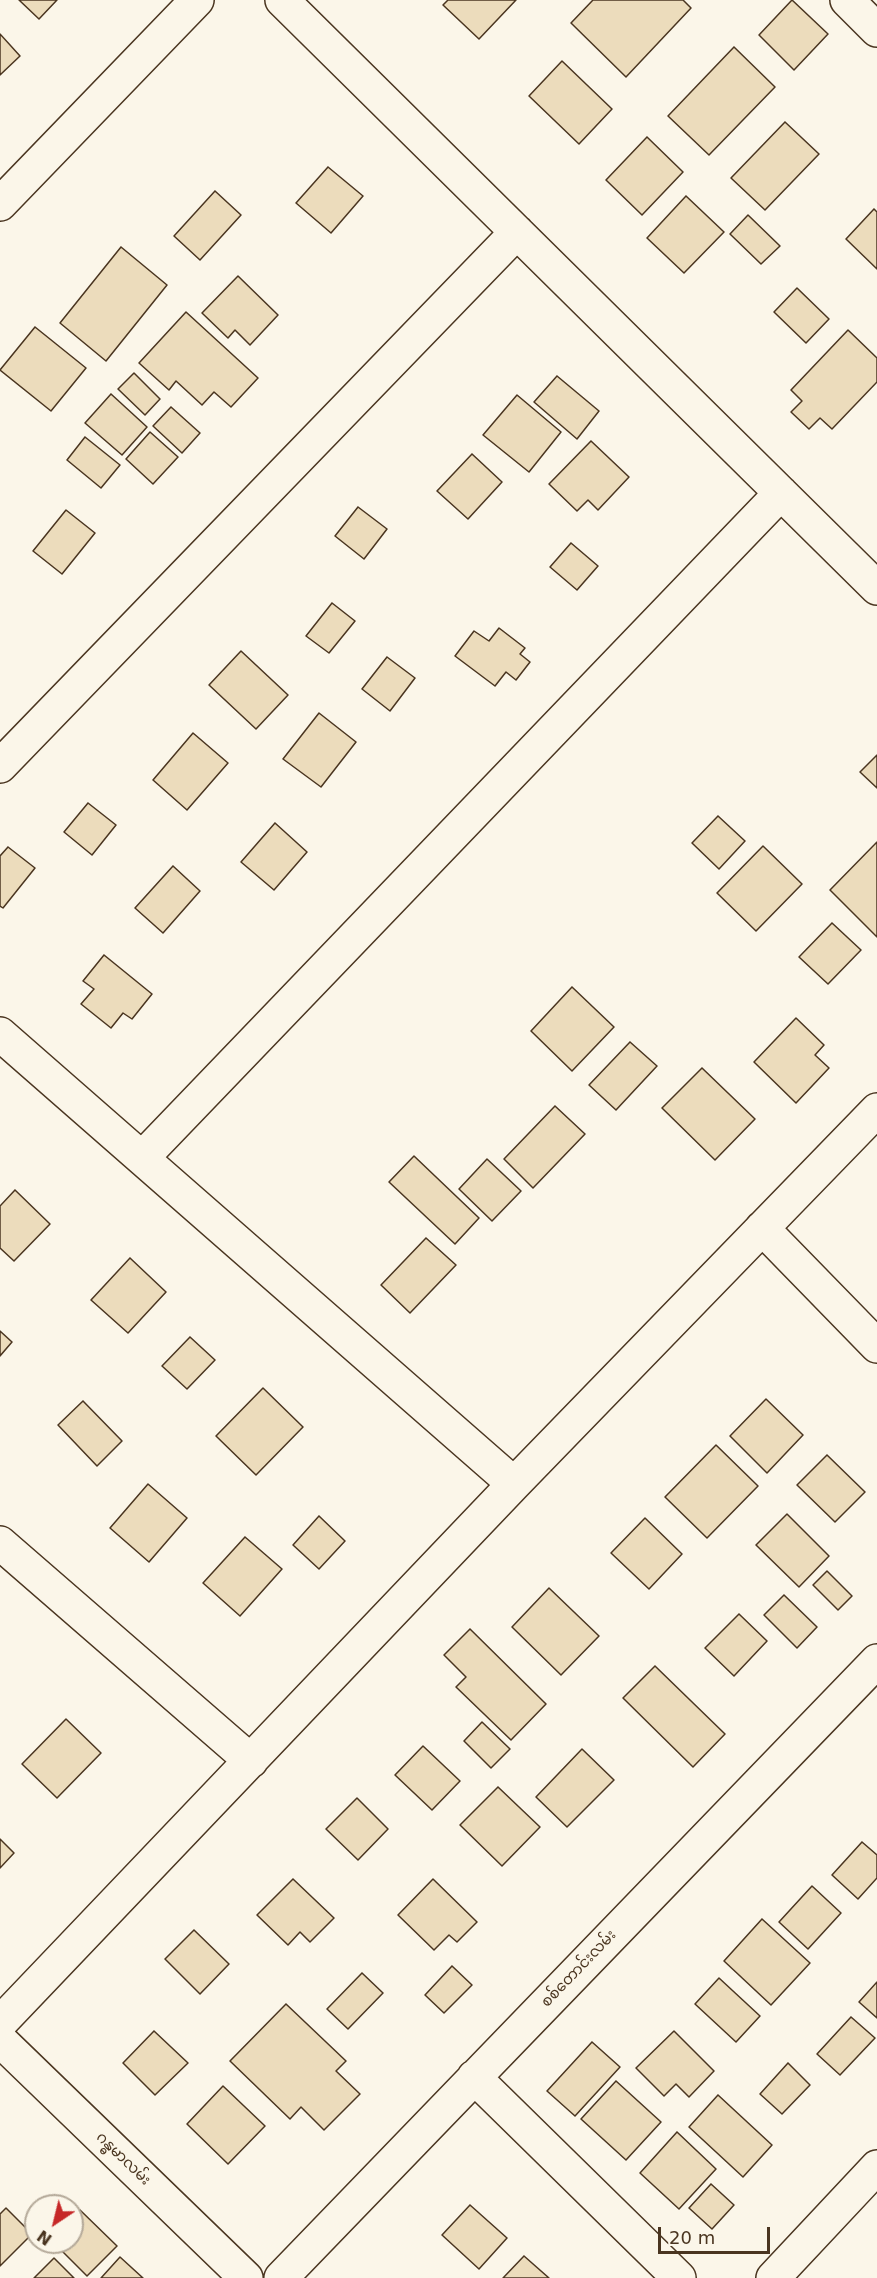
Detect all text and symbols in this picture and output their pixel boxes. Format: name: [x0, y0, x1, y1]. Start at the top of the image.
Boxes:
street label: စစ်တောင်းလမ်း: [538, 1927, 620, 2011]
street label: ဂန္ဓမာလမ်း: [92, 2129, 154, 2189]
north arrow: [24, 2194, 84, 2254]
scale bar: [661, 2215, 774, 2253]
text: N: [34, 2226, 55, 2249]
text: 20 m: [669, 2227, 715, 2248]

